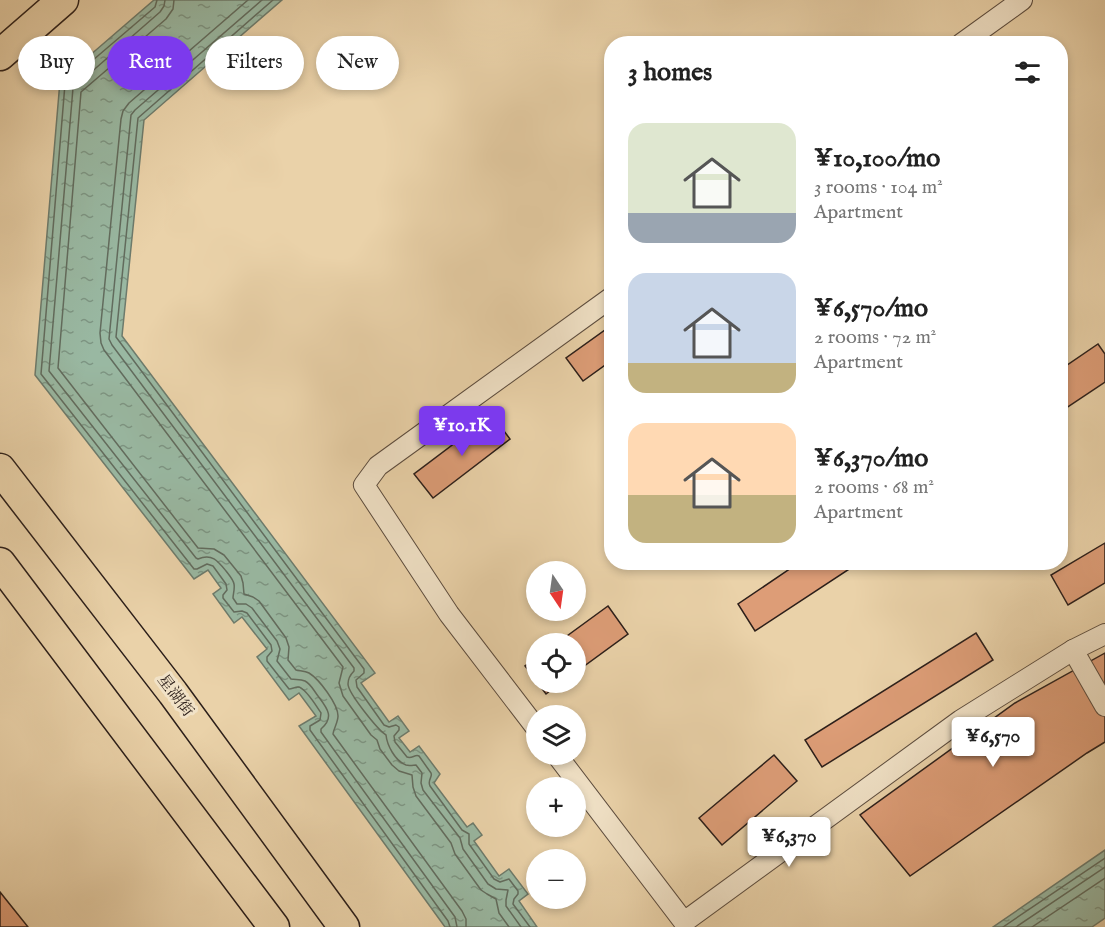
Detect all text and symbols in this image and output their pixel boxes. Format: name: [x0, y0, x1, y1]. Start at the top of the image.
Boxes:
chip: Buy: [18, 36, 95, 90]
chip: Rent: [107, 36, 193, 90]
chip: Filters: [205, 36, 304, 90]
chip: New: [316, 36, 399, 90]
text: 3 homes: [628, 56, 712, 89]
icon: filters: [1011, 56, 1044, 89]
text: ¥10,100/mo: [814, 142, 940, 175]
icon: home: [676, 147, 748, 219]
text: 3 rooms · 104 m²: [814, 175, 943, 200]
text: Apartment: [814, 200, 903, 225]
text: ¥6,570/mo: [814, 292, 928, 325]
icon: home: [676, 297, 748, 369]
text: 2 rooms · 72 m²: [814, 325, 936, 350]
text: Apartment: [814, 350, 903, 375]
pin: ¥10.1K: [413, 406, 511, 457]
text: ¥10.1K: [433, 413, 491, 438]
text: ¥6,370/mo: [814, 442, 928, 475]
icon: home: [676, 447, 748, 519]
text: 2 rooms · 68 m²: [814, 475, 934, 500]
text: Apartment: [814, 500, 903, 525]
north arrow: [526, 561, 586, 621]
map controls: [526, 561, 586, 909]
button: locate: [526, 633, 586, 693]
street label: 星湖街: [153, 671, 197, 721]
button: layers: [526, 705, 586, 765]
pin: ¥6,570: [944, 717, 1042, 768]
text: ¥6,570: [966, 724, 1020, 749]
button: +: [526, 777, 586, 837]
pin: ¥6,370: [740, 817, 838, 868]
text: ¥6,370: [762, 824, 817, 849]
button: −: [526, 849, 586, 909]

